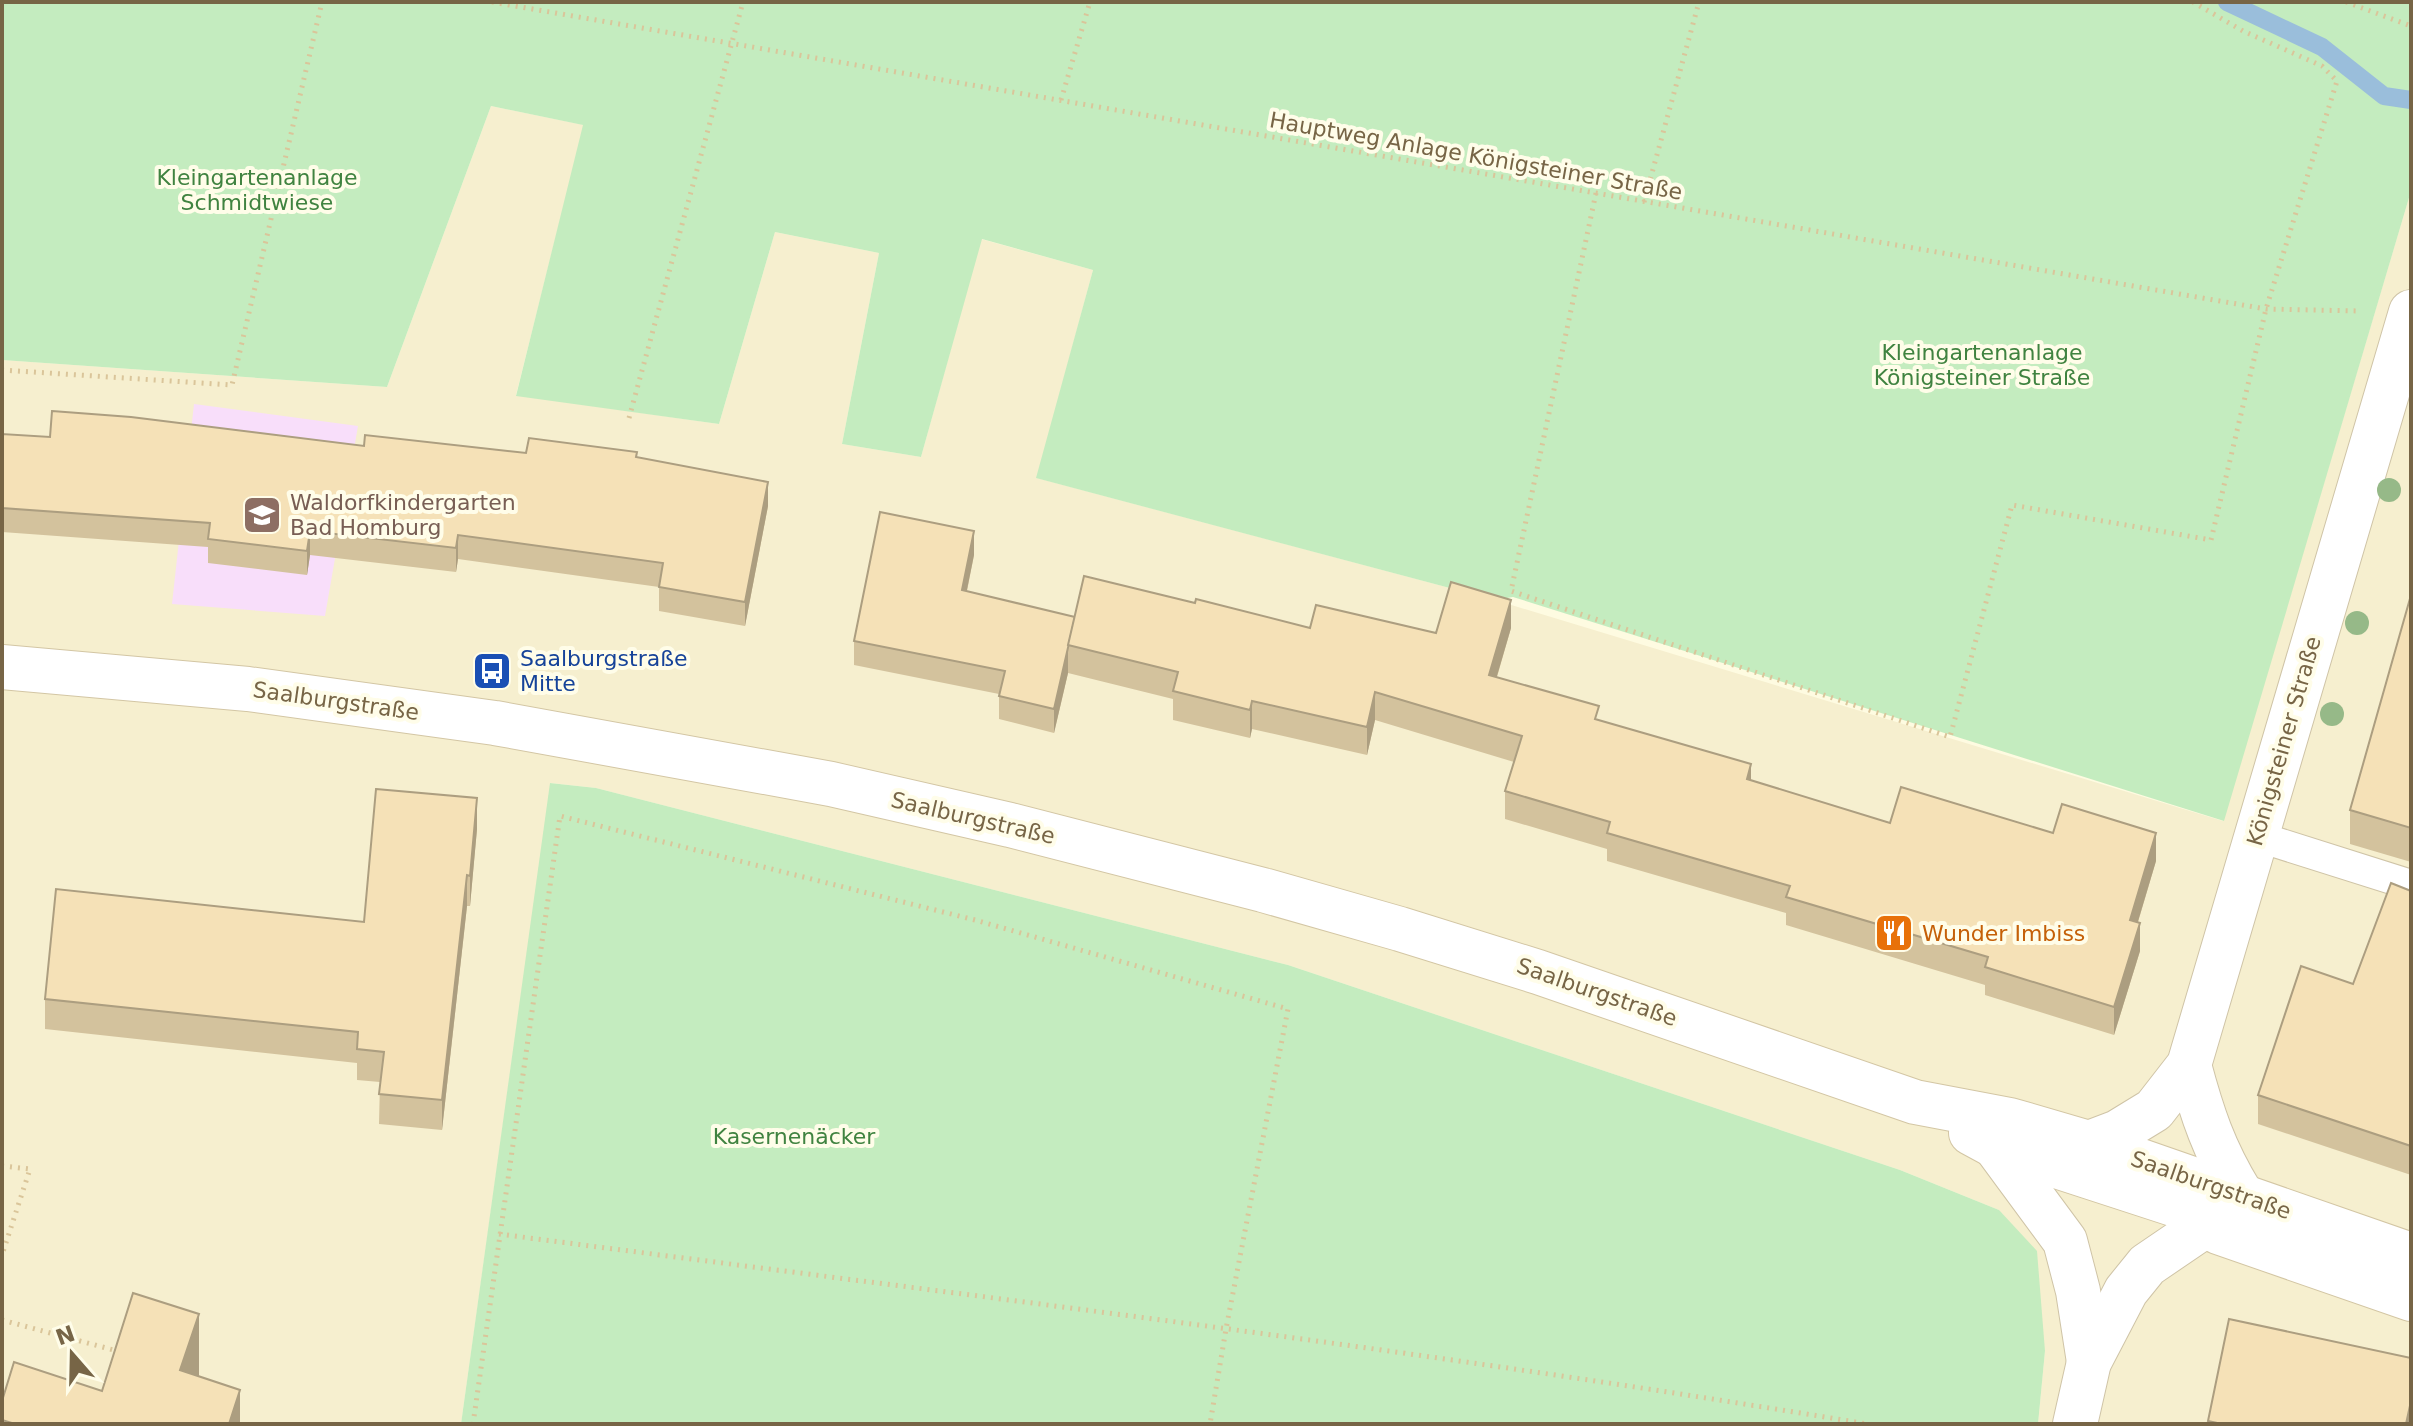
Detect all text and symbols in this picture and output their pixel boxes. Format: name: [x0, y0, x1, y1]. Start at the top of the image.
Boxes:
street label: Hauptweg Anlage Königsteiner Straße: [1268, 107, 1684, 205]
park label: Kleingartenanlage Schmidtwiese: [156, 165, 358, 215]
park label: Kleingartenanlage Königsteiner Straße: [1874, 340, 2090, 390]
place label: Waldorfkindergarten Bad Homburg: [290, 490, 516, 540]
school or university icon: Waldorfkindergarten Bad Homburg: [241, 494, 283, 536]
street label: Königsteiner Straße: [2242, 633, 2326, 849]
place label: Saalburgstraße Mitte: [520, 646, 688, 696]
bus stop icon: Saalburgstraße Mitte: [471, 650, 513, 692]
street label: Saalburgstraße: [251, 677, 421, 725]
street label: Saalburgstraße: [889, 787, 1057, 849]
restaurant icon: Wunder Imbiss: [1873, 912, 1915, 954]
place label: Wunder Imbiss: [1922, 921, 2085, 946]
street label: Saalburgstraße: [1514, 953, 1680, 1031]
park label: Kasernenäcker: [713, 1124, 876, 1149]
street label: Saalburgstraße: [2128, 1146, 2294, 1224]
north arrow: [32, 1314, 112, 1394]
text: N: [52, 1321, 78, 1351]

